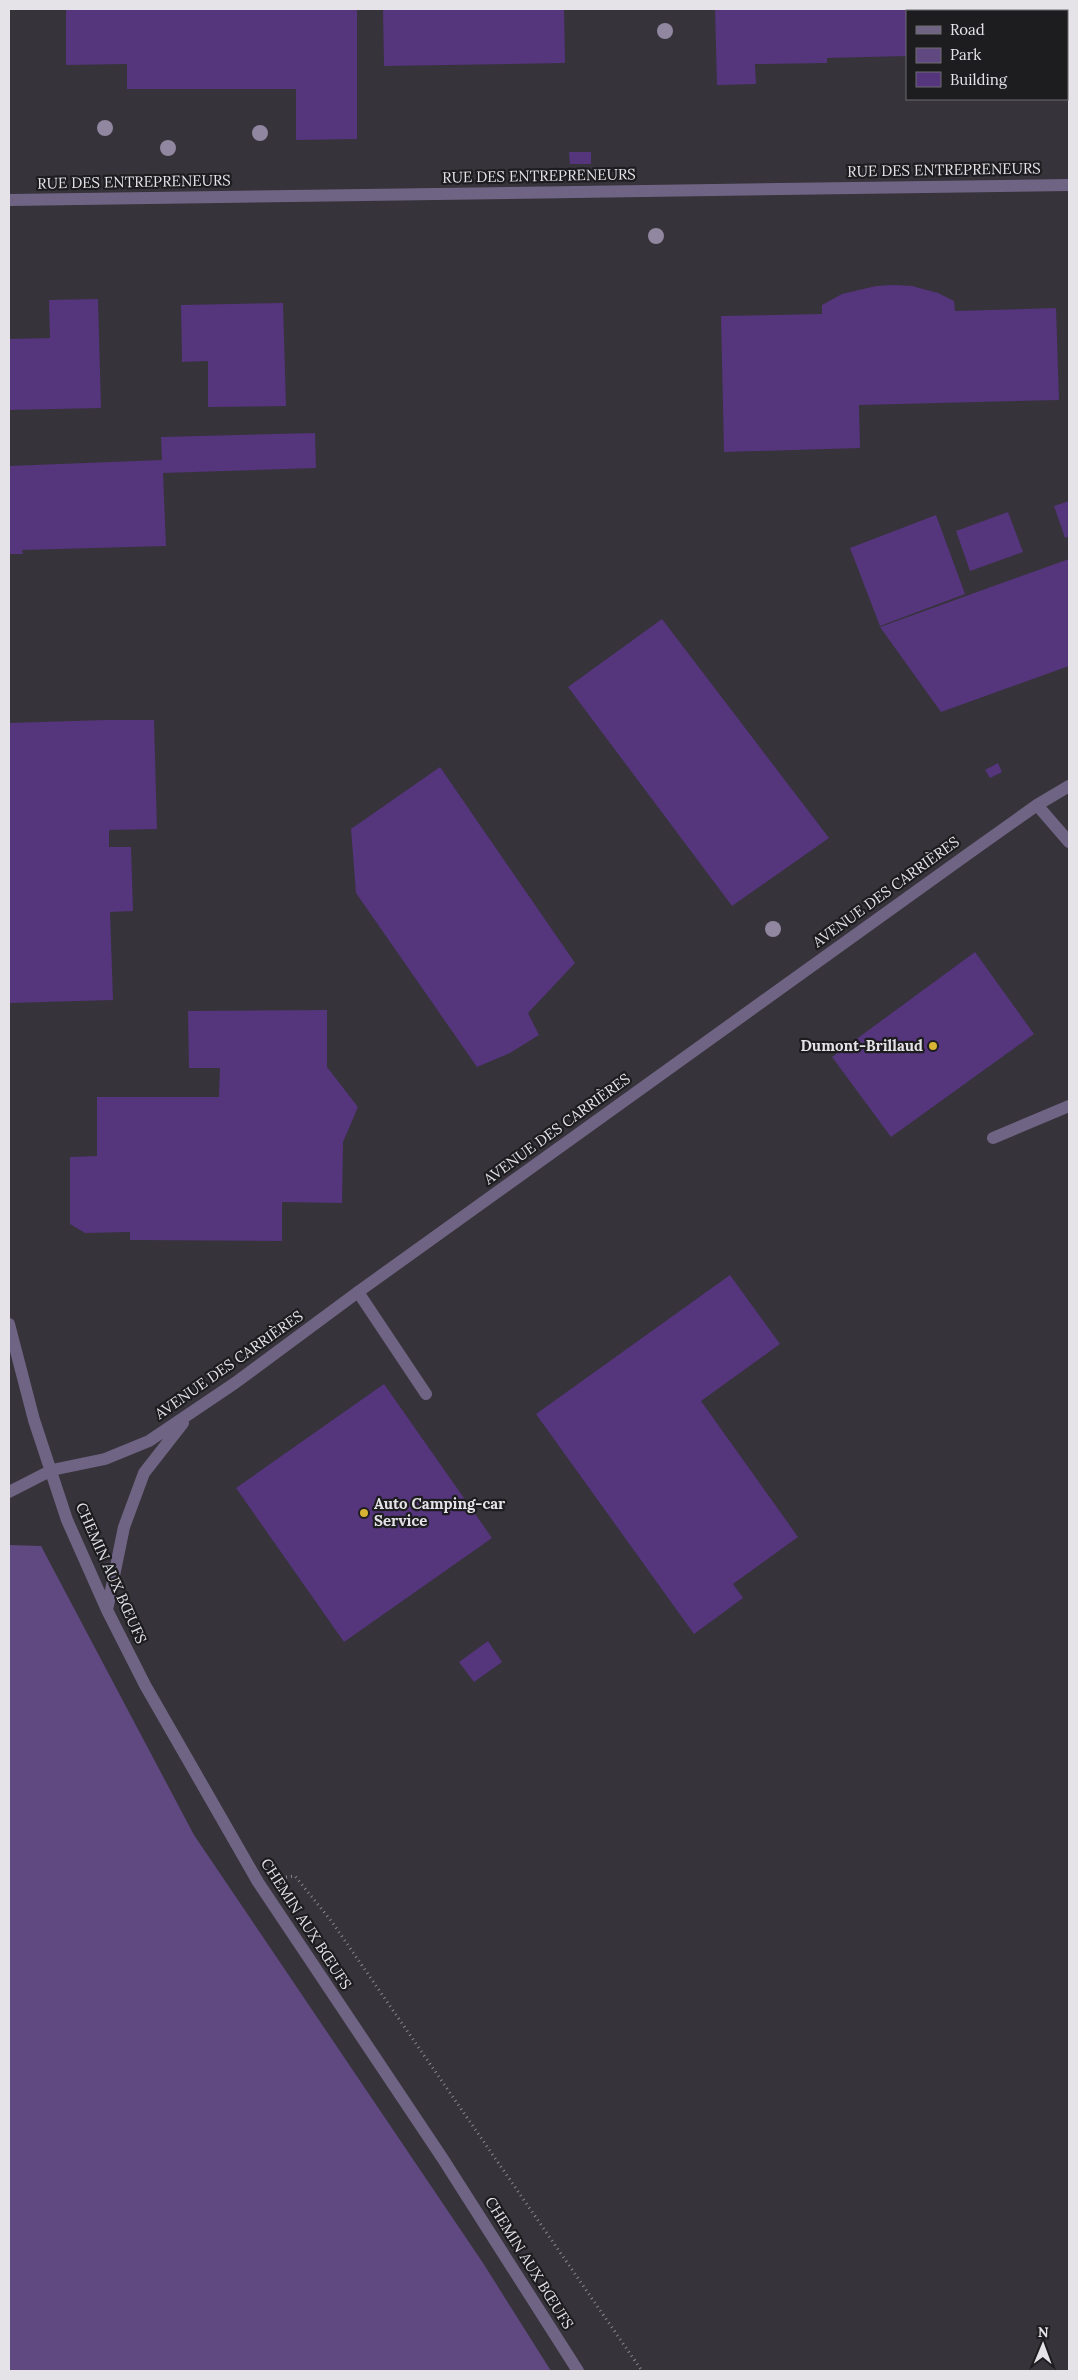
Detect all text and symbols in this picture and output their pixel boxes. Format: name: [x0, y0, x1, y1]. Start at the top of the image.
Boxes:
legend: [906, 10, 1068, 100]
text: Road: [950, 20, 985, 39]
text: Park: [950, 45, 981, 64]
text: Building: [950, 70, 1008, 89]
street label: RUE DES ENTREPRENEURS: [847, 158, 1041, 181]
street label: RUE DES ENTREPRENEURS: [442, 164, 636, 187]
street label: RUE DES ENTREPRENEURS: [37, 170, 231, 193]
street label: AVENUE DES CARRIÈRES: [808, 832, 963, 952]
place label: Dumont-Brillaud: [800, 1036, 923, 1055]
marker: Dumont-Brillaud: [927, 1040, 939, 1052]
street label: AVENUE DES CARRIÈRES: [479, 1069, 634, 1189]
street label: AVENUE DES CARRIÈRES: [150, 1306, 307, 1424]
place label: Auto Camping-car Service: [374, 1494, 506, 1530]
street label: CHEMIN AUX BŒUFS: [72, 1499, 151, 1646]
marker: Auto Camping-car Service: [358, 1507, 370, 1519]
street label: CHEMIN AUX BŒUFS: [257, 1855, 356, 1993]
street label: CHEMIN AUX BŒUFS: [481, 2193, 578, 2332]
north arrow: [1018, 2320, 1068, 2370]
text: N: [1038, 2323, 1049, 2341]

